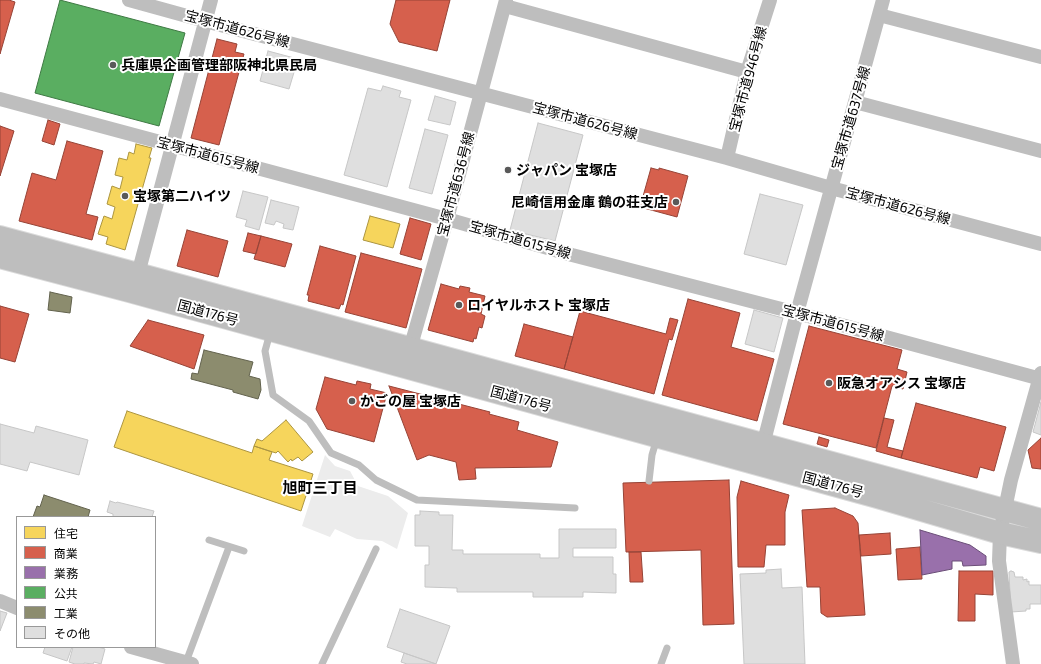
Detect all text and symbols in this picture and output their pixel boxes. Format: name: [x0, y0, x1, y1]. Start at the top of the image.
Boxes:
street label: 宝塚市道626号線: [183, 7, 291, 51]
street label: 宝塚市道946号線: [726, 24, 770, 134]
place label: 兵庫県企画管理部阪神北県民局: [121, 57, 317, 73]
marker: 兵庫県企画管理部阪神北県民局: [108, 60, 118, 70]
street label: 宝塚市道637号線: [828, 64, 874, 172]
street label: 宝塚市道626号線: [531, 99, 639, 143]
street label: 宝塚市道636号線: [434, 130, 478, 238]
street label: 宝塚市道615号線: [155, 133, 261, 177]
place label: ジャパン 宝塚店: [516, 162, 617, 178]
marker: ジャパン 宝塚店: [503, 165, 513, 175]
street label: 宝塚市道626号線: [844, 184, 952, 228]
place label: 宝塚第二ハイツ: [133, 188, 231, 204]
marker: 宝塚第二ハイツ: [120, 191, 130, 201]
place label: 尼崎信用金庫 鶴の荘支店: [511, 194, 668, 210]
marker: 尼崎信用金庫 鶴の荘支店: [671, 197, 681, 207]
street label: 宝塚市道615号線: [467, 217, 573, 263]
street label: 国道176号: [176, 297, 240, 329]
place label: ロイヤルホスト 宝塚店: [467, 297, 610, 313]
marker: ロイヤルホスト 宝塚店: [454, 300, 464, 310]
street label: 宝塚市道615号線: [780, 301, 886, 345]
place label: 阪急オアシス 宝塚店: [837, 375, 966, 391]
marker: 阪急オアシス 宝塚店: [824, 378, 834, 388]
street label: 国道176号: [489, 383, 553, 415]
place label: かごの屋 宝塚店: [360, 393, 461, 409]
marker: かごの屋 宝塚店: [347, 396, 357, 406]
street label: 国道176号: [801, 469, 865, 501]
district label: 旭町三丁目: [283, 479, 357, 497]
legend: [16, 516, 156, 648]
text: 住宅: [54, 526, 78, 540]
text: 商業: [54, 546, 78, 560]
text: 業務: [54, 566, 78, 580]
text: 公共: [54, 586, 78, 600]
text: 工業: [54, 606, 78, 620]
text: その他: [54, 626, 90, 640]

